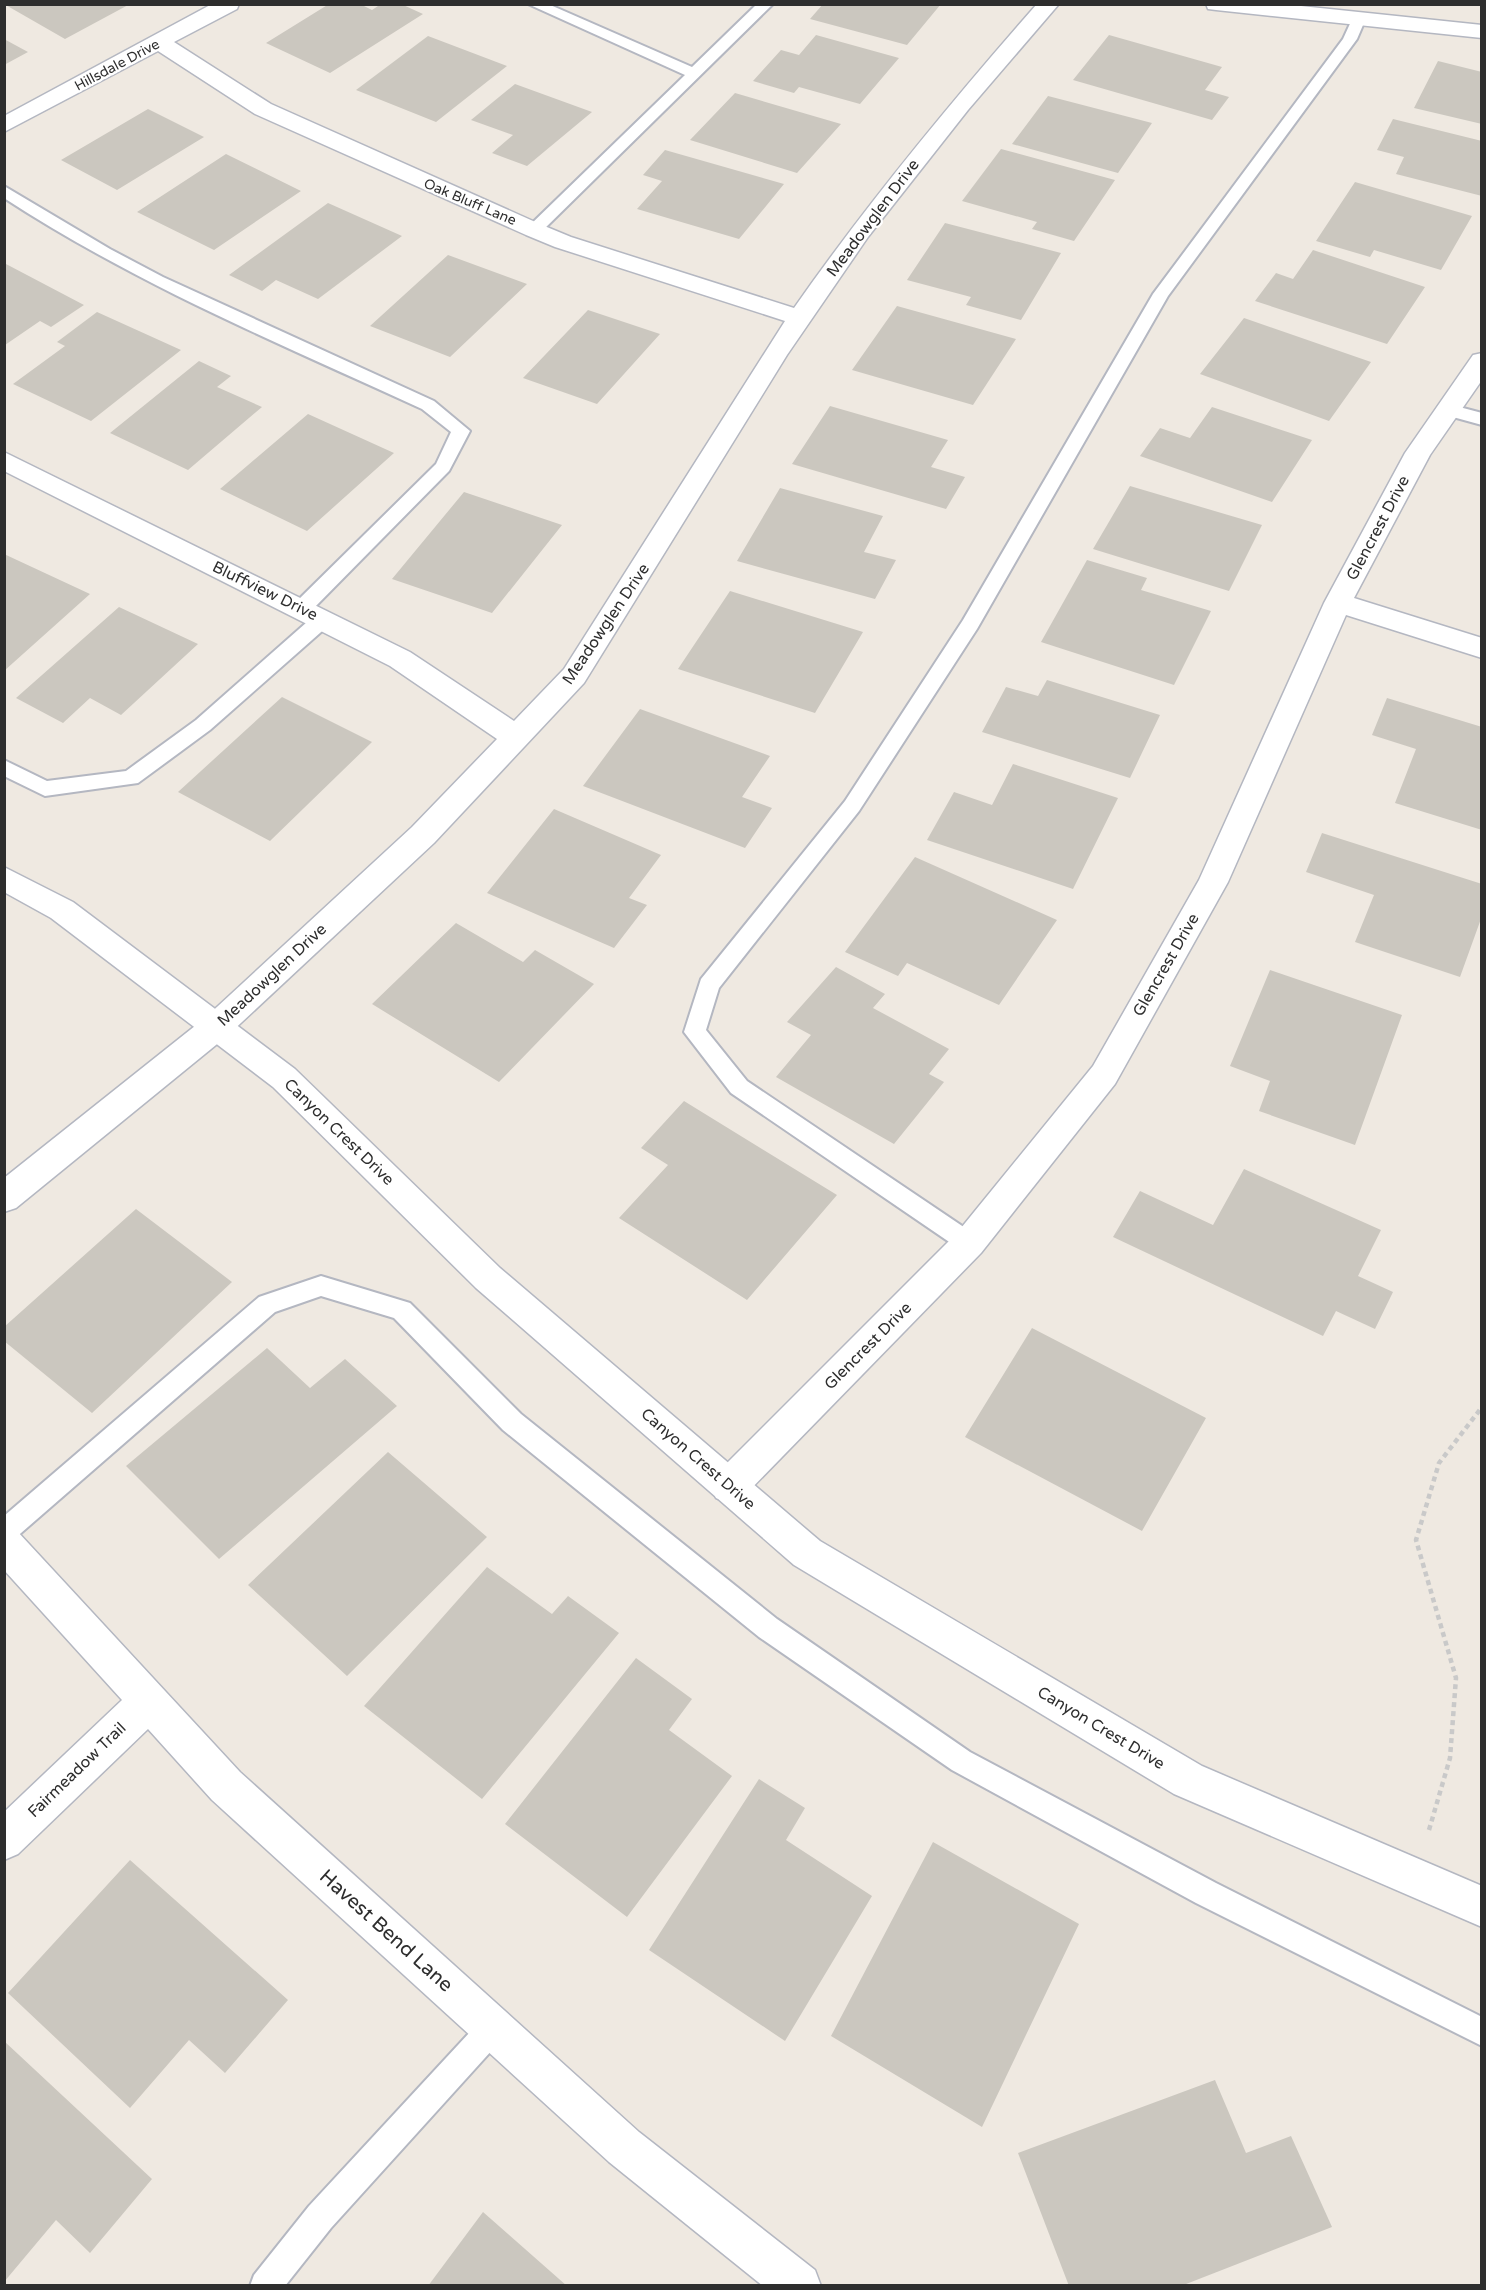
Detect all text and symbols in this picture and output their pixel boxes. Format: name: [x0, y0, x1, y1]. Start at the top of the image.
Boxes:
street label: Hillsdale Drive: [72, 35, 162, 95]
street label: Meadowglen Drive: [822, 155, 924, 281]
street label: Oak Bluff Lane: [421, 175, 519, 229]
street label: Glencrest Drive: [1342, 472, 1414, 584]
street label: Bluffview Drive: [209, 557, 321, 625]
street label: Meadowglen Drive: [558, 560, 654, 688]
street label: Glencrest Drive: [1128, 910, 1204, 1020]
street label: Meadowglen Drive: [213, 919, 331, 1031]
street label: Canyon Crest Drive: [280, 1074, 398, 1190]
street label: Glencrest Drive: [820, 1298, 916, 1394]
street label: Canyon Crest Drive: [637, 1404, 759, 1514]
street label: Canyon Crest Drive: [1034, 1682, 1168, 1774]
street label: Fairmeadow Trail: [24, 1718, 130, 1822]
street label: Havest Bend Lane: [314, 1865, 458, 1997]

